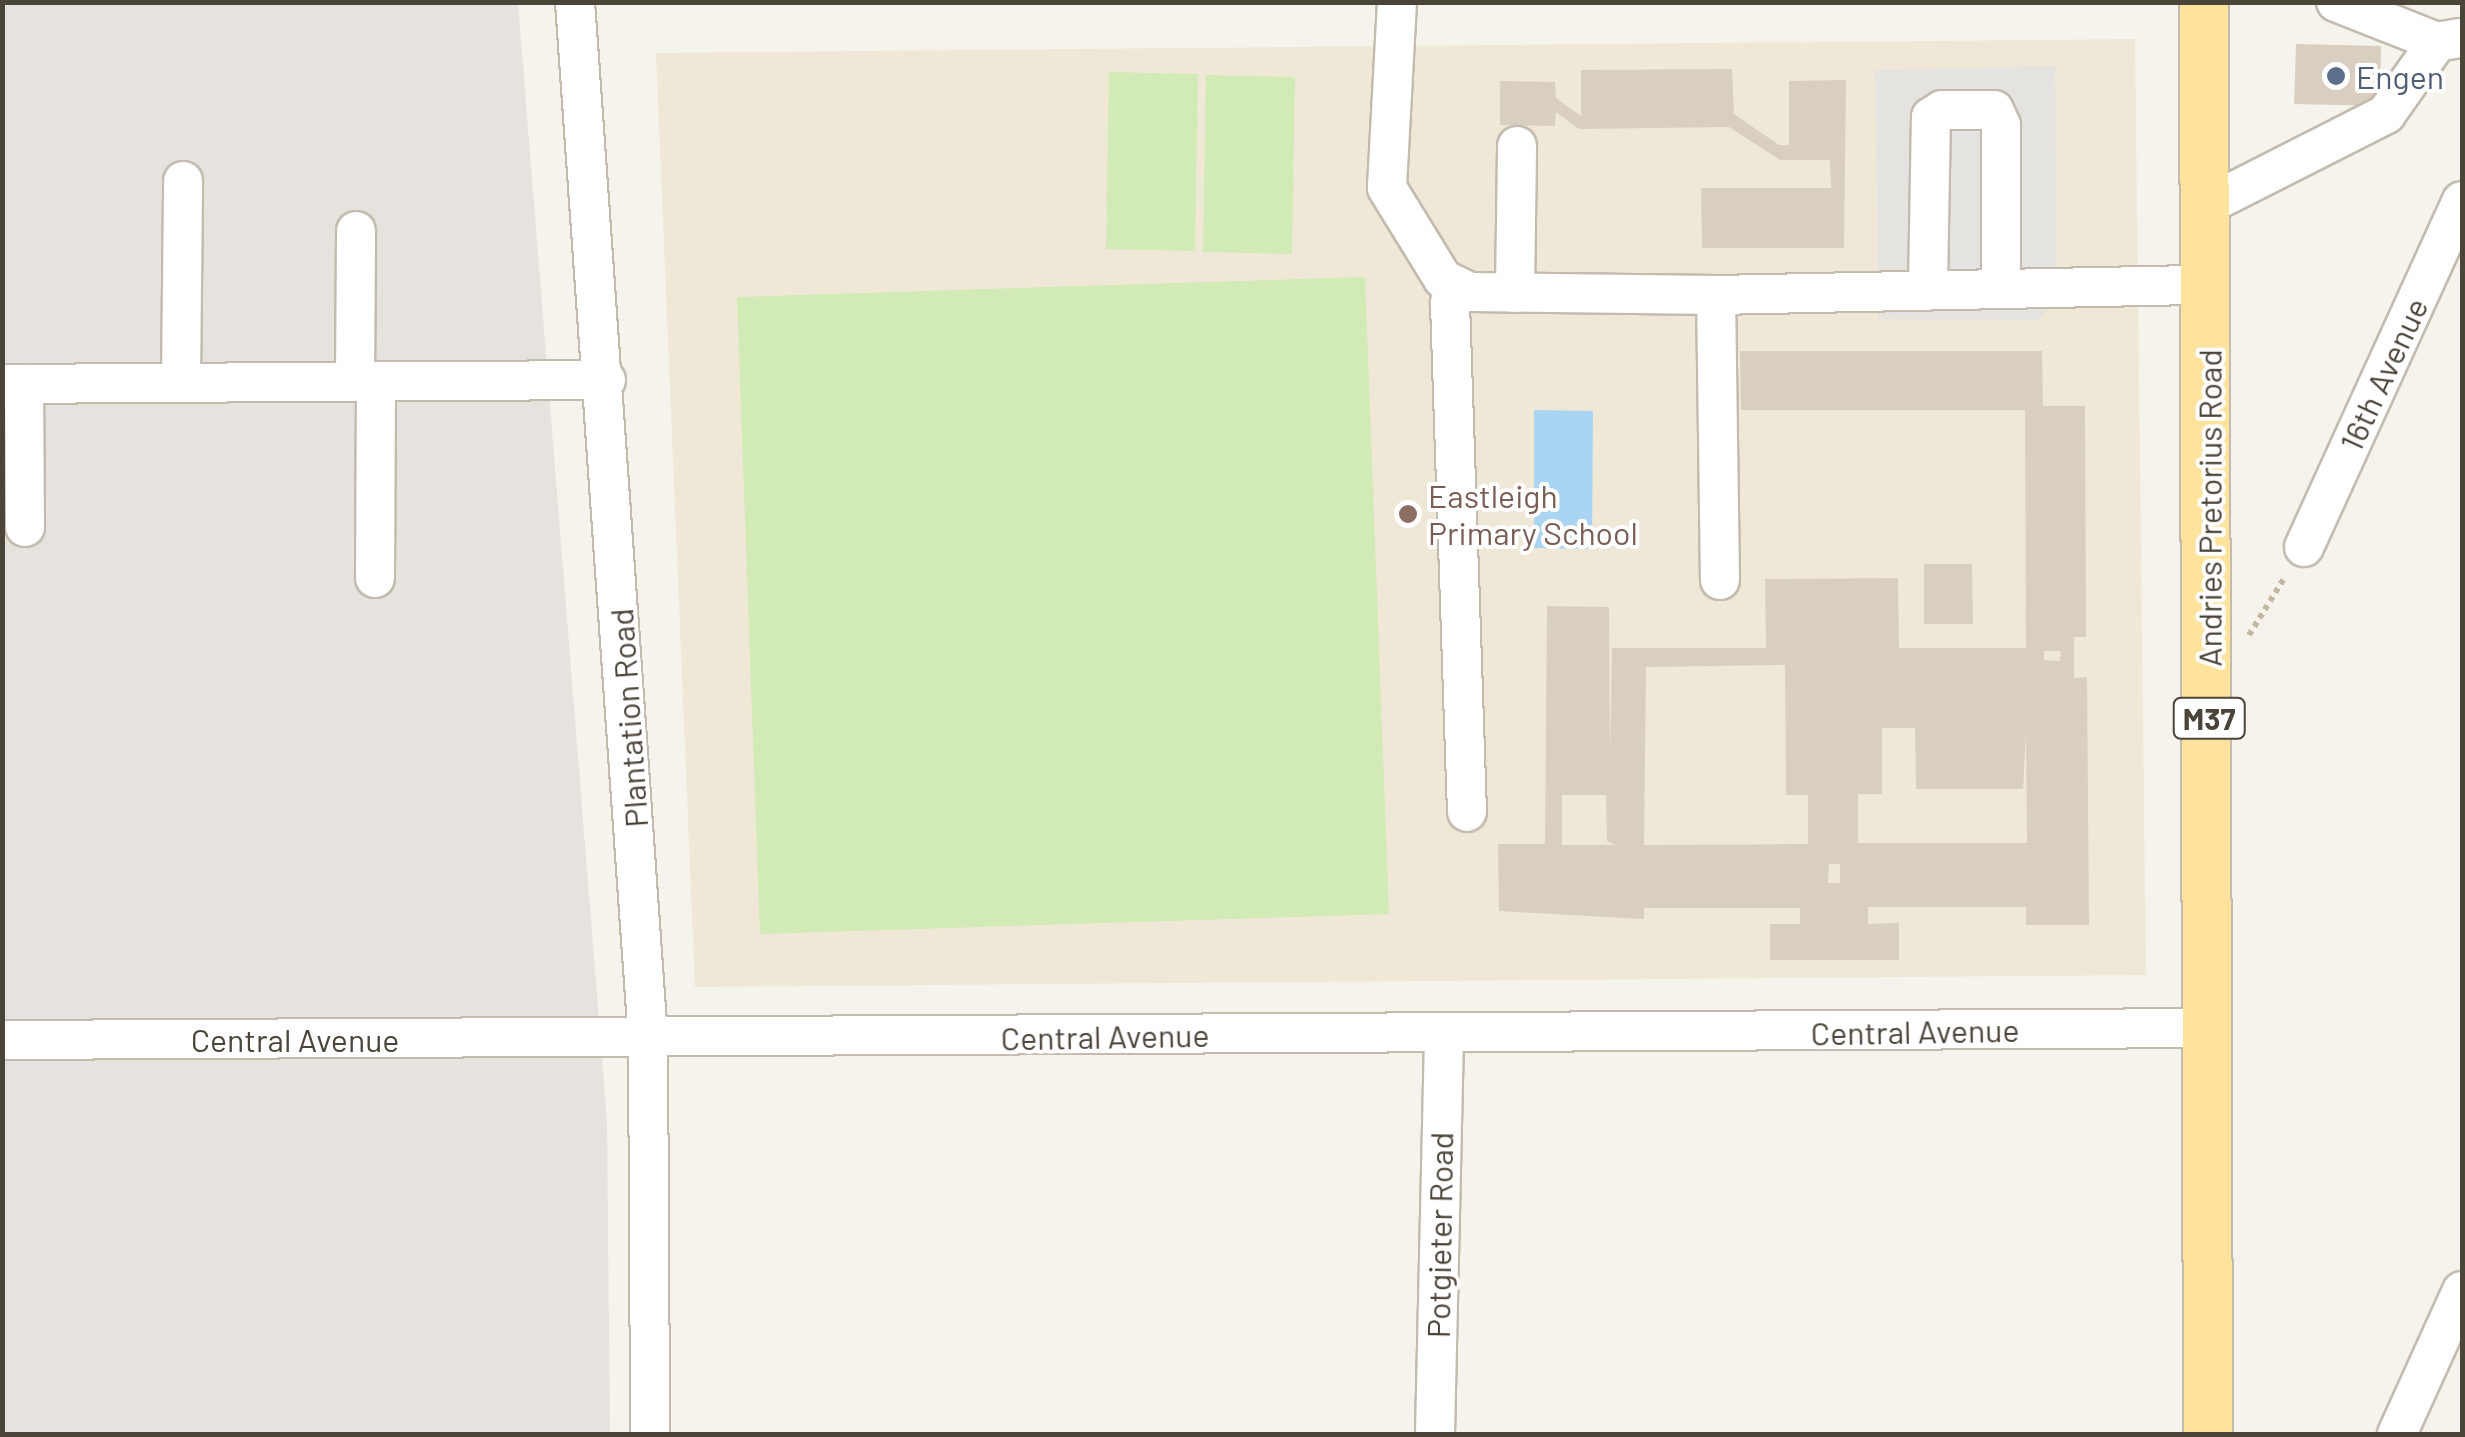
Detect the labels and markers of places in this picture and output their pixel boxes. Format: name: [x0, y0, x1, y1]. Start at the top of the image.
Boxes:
place label: Engen: [2356, 57, 2444, 95]
marker: Engen: [2325, 65, 2347, 87]
place label: Eastleigh Primary School: [1428, 477, 1638, 552]
marker: Eastleigh Primary School: [1397, 503, 1419, 525]

